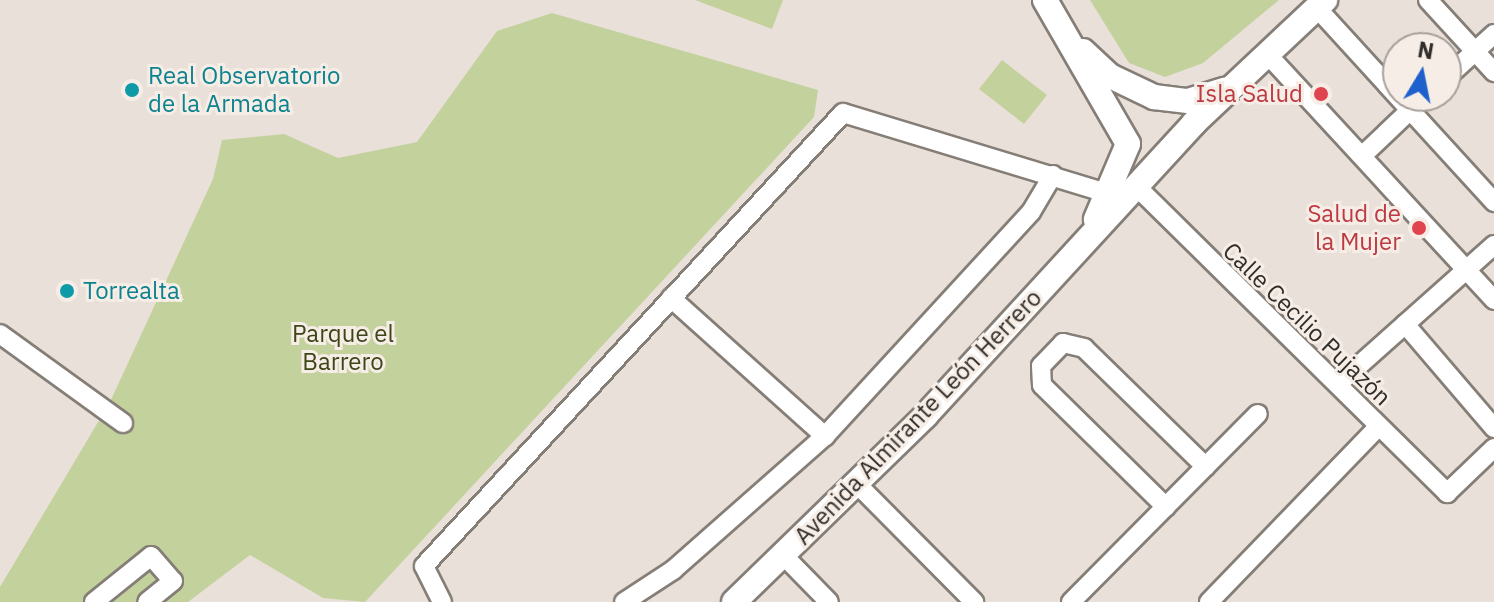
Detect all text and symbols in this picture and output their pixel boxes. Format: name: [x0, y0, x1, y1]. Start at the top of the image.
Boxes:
north arrow: [1382, 32, 1462, 112]
text: N: [1416, 34, 1436, 66]
place label: Real Observatorio de la Armada: [148, 62, 340, 118]
place label: Isla Salud: [1196, 80, 1303, 108]
marker: Real Observatorio de la Armada: [123, 81, 141, 99]
marker: Isla Salud: [1310, 83, 1332, 105]
place label: Salud de la Mujer: [1307, 200, 1401, 256]
marker: Salud de la Mujer: [1408, 217, 1430, 239]
street label: Calle Cecilio Pujazón: [1217, 236, 1397, 412]
place label: Torrealta: [83, 277, 180, 305]
marker: Torrealta: [58, 282, 76, 300]
street label: Avenida Almirante León Herrero: [788, 283, 1048, 551]
park label: Parque el Barrero: [292, 320, 394, 376]

